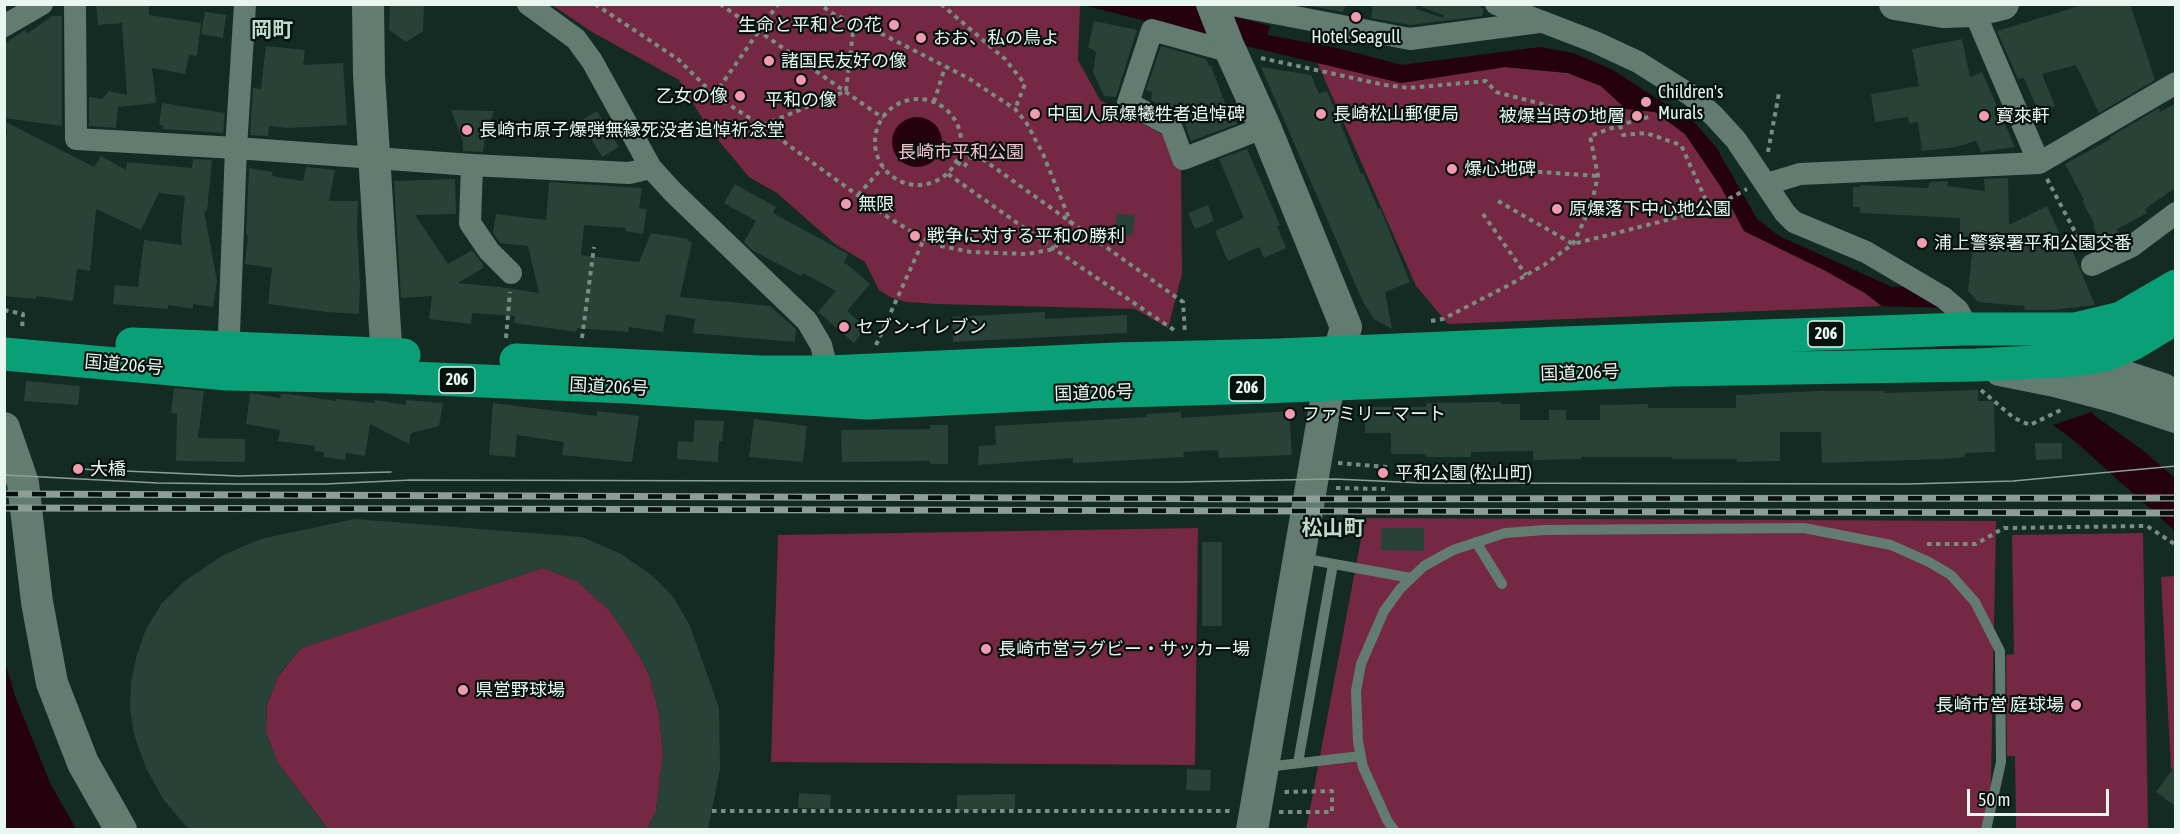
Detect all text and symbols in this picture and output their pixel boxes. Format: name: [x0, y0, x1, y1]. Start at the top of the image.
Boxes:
marker: Hotel Seagull: [1349, 10, 1363, 24]
place label: 生命と平和との花: [738, 14, 882, 36]
district label: 岡町: [251, 17, 293, 43]
marker: 生命と平和との花: [887, 18, 901, 32]
place label: Hotel Seagull: [1311, 26, 1401, 48]
place label: おお、私の鳥よ: [933, 27, 1059, 49]
marker: おお、私の鳥よ: [914, 31, 928, 45]
place label: 諸国民友好の像: [781, 50, 907, 72]
marker: 諸国民友好の像: [762, 54, 776, 68]
marker: 平和の像: [794, 73, 808, 87]
place label: Children's Murals: [1658, 81, 1723, 124]
place label: 乙女の像: [656, 85, 728, 107]
marker: 乙女の像: [733, 89, 747, 103]
place label: 平和の像: [765, 89, 837, 111]
marker: Children's Murals: [1639, 95, 1653, 109]
place label: 中国人原爆犧牲者追悼碑: [1047, 103, 1245, 125]
place label: 長崎松山郵便局: [1333, 103, 1459, 125]
place label: 被爆当時の地層: [1499, 105, 1625, 127]
place label: 寳來軒: [1996, 105, 2050, 127]
marker: 中国人原爆犧牲者追悼碑: [1028, 107, 1042, 121]
marker: 長崎松山郵便局: [1314, 107, 1328, 121]
marker: 被爆当時の地層: [1630, 109, 1644, 123]
marker: 寳來軒: [1977, 109, 1991, 123]
place label: 長崎市原子爆弾無縁死没者追悼祈念堂: [479, 119, 785, 141]
marker: 長崎市原子爆弾無縁死没者追悼祈念堂: [460, 123, 474, 137]
park label: 長崎市平和公園: [898, 141, 1024, 163]
place label: 爆心地碑: [1464, 158, 1536, 180]
marker: 爆心地碑: [1445, 162, 1459, 176]
place label: 無限: [858, 193, 894, 215]
marker: 無限: [839, 197, 853, 211]
place label: 原爆落下中心地公園: [1569, 198, 1731, 220]
marker: 原爆落下中心地公園: [1550, 202, 1564, 216]
place label: 戦争に対する平和の勝利: [927, 225, 1125, 247]
marker: 戦争に対する平和の勝利: [908, 229, 922, 243]
place label: 浦上警察署平和公園交番: [1934, 232, 2132, 254]
marker: 浦上警察署平和公園交番: [1915, 236, 1929, 250]
place label: セブン-イレブン: [856, 316, 986, 338]
marker: セブン-イレブン: [837, 320, 851, 334]
road number: 206: [1808, 321, 1844, 347]
street label: 国道206号: [84, 351, 164, 379]
street label: 国道206号: [1540, 361, 1620, 385]
road number: 206: [439, 367, 475, 393]
street label: 国道206号: [569, 374, 649, 400]
road number: 206: [1229, 375, 1265, 401]
street label: 国道206号: [1054, 381, 1134, 405]
place label: ファミリーマート: [1302, 403, 1446, 425]
marker: ファミリーマート: [1283, 407, 1297, 421]
place label: 大橋: [90, 458, 126, 480]
marker: 大橋: [71, 462, 85, 476]
place label: 平和公園 (松山町): [1395, 462, 1532, 484]
marker: 平和公園 (松山町): [1376, 466, 1390, 480]
district label: 松山町: [1302, 515, 1364, 541]
place label: 長崎市営ラグビー・サッカー場: [998, 638, 1250, 660]
marker: 長崎市営ラグビー・サッカー場: [979, 642, 993, 656]
place label: 県営野球場: [475, 679, 565, 701]
marker: 県営野球場: [456, 683, 470, 697]
place label: 長崎市営 庭球場: [1936, 694, 2064, 716]
marker: 長崎市営 庭球場: [2069, 698, 2083, 712]
scale bar: [1970, 777, 2112, 815]
text: 50 m: [1978, 789, 2010, 810]

